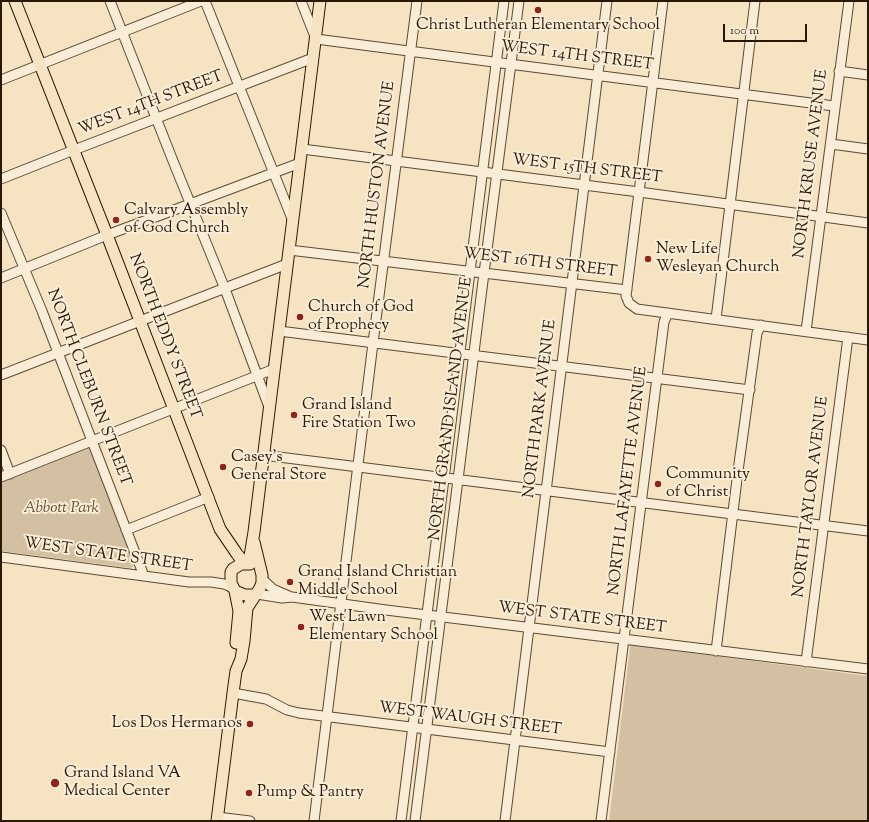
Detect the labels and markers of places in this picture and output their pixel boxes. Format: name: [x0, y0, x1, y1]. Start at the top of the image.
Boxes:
marker: Christ Lutheran Elementary School: [533, 5, 543, 15]
place label: Christ Lutheran Elementary School: [416, 16, 660, 36]
place label: Calvary Assembly of God Church: [124, 201, 248, 239]
marker: Calvary Assembly of God Church: [111, 215, 121, 225]
place label: New Life Wesleyan Church: [656, 240, 780, 278]
marker: New Life Wesleyan Church: [643, 254, 653, 264]
place label: Church of God of Prophecy: [308, 298, 414, 336]
marker: Church of God of Prophecy: [295, 312, 305, 322]
place label: Grand Island Fire Station Two: [302, 396, 416, 434]
marker: Grand Island Fire Station Two: [289, 410, 299, 420]
place label: Casey's General Store: [231, 448, 327, 486]
marker: Casey's General Store: [218, 462, 228, 472]
place label: Community of Christ: [666, 465, 750, 503]
marker: Community of Christ: [653, 479, 663, 489]
place label: Grand Island Christian Middle School: [298, 563, 457, 601]
marker: Grand Island Christian Middle School: [285, 577, 295, 587]
place label: West Lawn Elementary School: [309, 608, 438, 646]
marker: West Lawn Elementary School: [296, 622, 306, 632]
place label: Los Dos Hermanos: [112, 714, 242, 734]
marker: Los Dos Hermanos: [245, 719, 255, 729]
place label: Grand Island VA Medical Center: [64, 764, 181, 802]
marker: Grand Island VA Medical Center: [49, 777, 61, 789]
place label: Pump & Pantry: [257, 783, 364, 803]
marker: Pump & Pantry: [244, 788, 254, 798]

